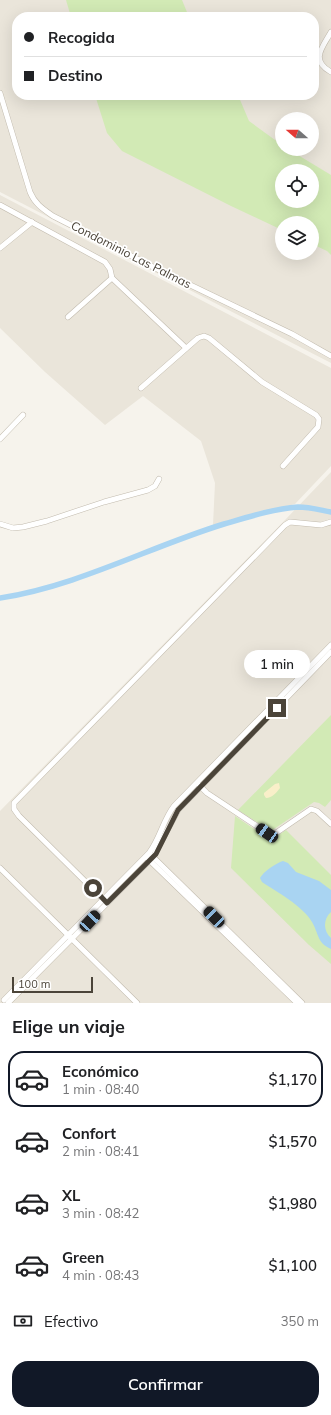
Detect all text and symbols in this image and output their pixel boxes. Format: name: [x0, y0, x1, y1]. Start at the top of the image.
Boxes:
text: Recogida: [48, 28, 115, 47]
text: Destino: [48, 66, 103, 85]
north arrow: [275, 112, 319, 156]
map controls: [275, 112, 319, 260]
button: locate: [275, 164, 319, 208]
button: layers: [275, 216, 319, 260]
street label: Condominio Las Palmas: [69, 218, 194, 291]
callout: 1 min: [244, 650, 310, 678]
text: 1 min: [260, 656, 294, 672]
route end: [268, 699, 286, 717]
car: [254, 821, 280, 845]
route start: [84, 879, 102, 897]
car: [201, 904, 227, 930]
car: [77, 908, 103, 934]
scale bar: [12, 975, 93, 994]
text: 100 m: [18, 977, 50, 991]
text: Elige un viaje: [12, 1015, 125, 1038]
icon: car: [14, 1061, 50, 1097]
text: Económico: [62, 1062, 139, 1081]
text: $1,170: [268, 1070, 317, 1089]
text: 1 min · 08:40: [62, 1081, 139, 1097]
icon: car: [14, 1123, 50, 1159]
text: Confort: [62, 1124, 116, 1143]
text: $1,570: [268, 1132, 317, 1151]
text: 2 min · 08:41: [62, 1143, 139, 1159]
icon: car: [14, 1185, 50, 1221]
text: XL: [62, 1186, 80, 1205]
text: $1,980: [268, 1194, 317, 1213]
text: 3 min · 08:42: [62, 1205, 139, 1221]
icon: car: [14, 1247, 50, 1283]
text: Green: [62, 1248, 104, 1267]
text: $1,100: [268, 1256, 317, 1275]
text: 4 min · 08:43: [62, 1267, 139, 1283]
icon: cash: [12, 1310, 34, 1332]
text: Efectivo: [44, 1312, 98, 1331]
text: 350 m: [281, 1313, 319, 1329]
button: Confirmar: [12, 1361, 319, 1407]

